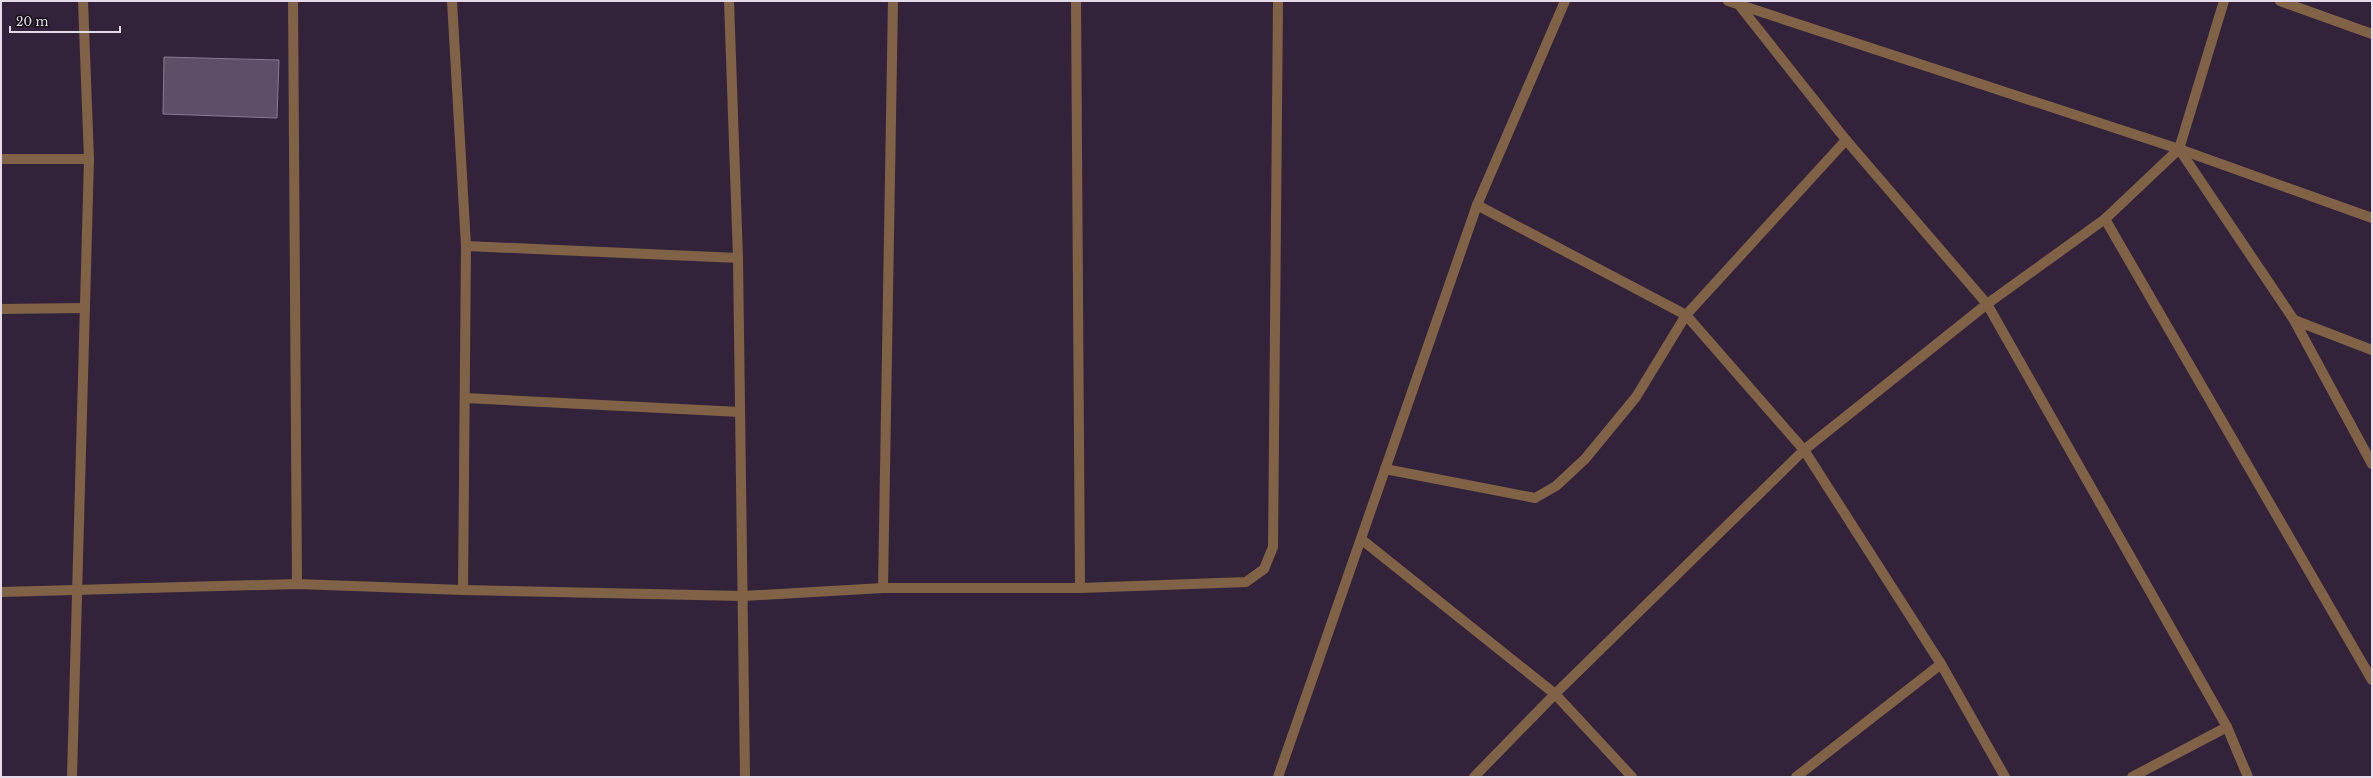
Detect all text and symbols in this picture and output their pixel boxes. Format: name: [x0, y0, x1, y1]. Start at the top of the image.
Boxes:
scale bar: [10, 8, 120, 34]
text: 20 m: [16, 14, 48, 29]

